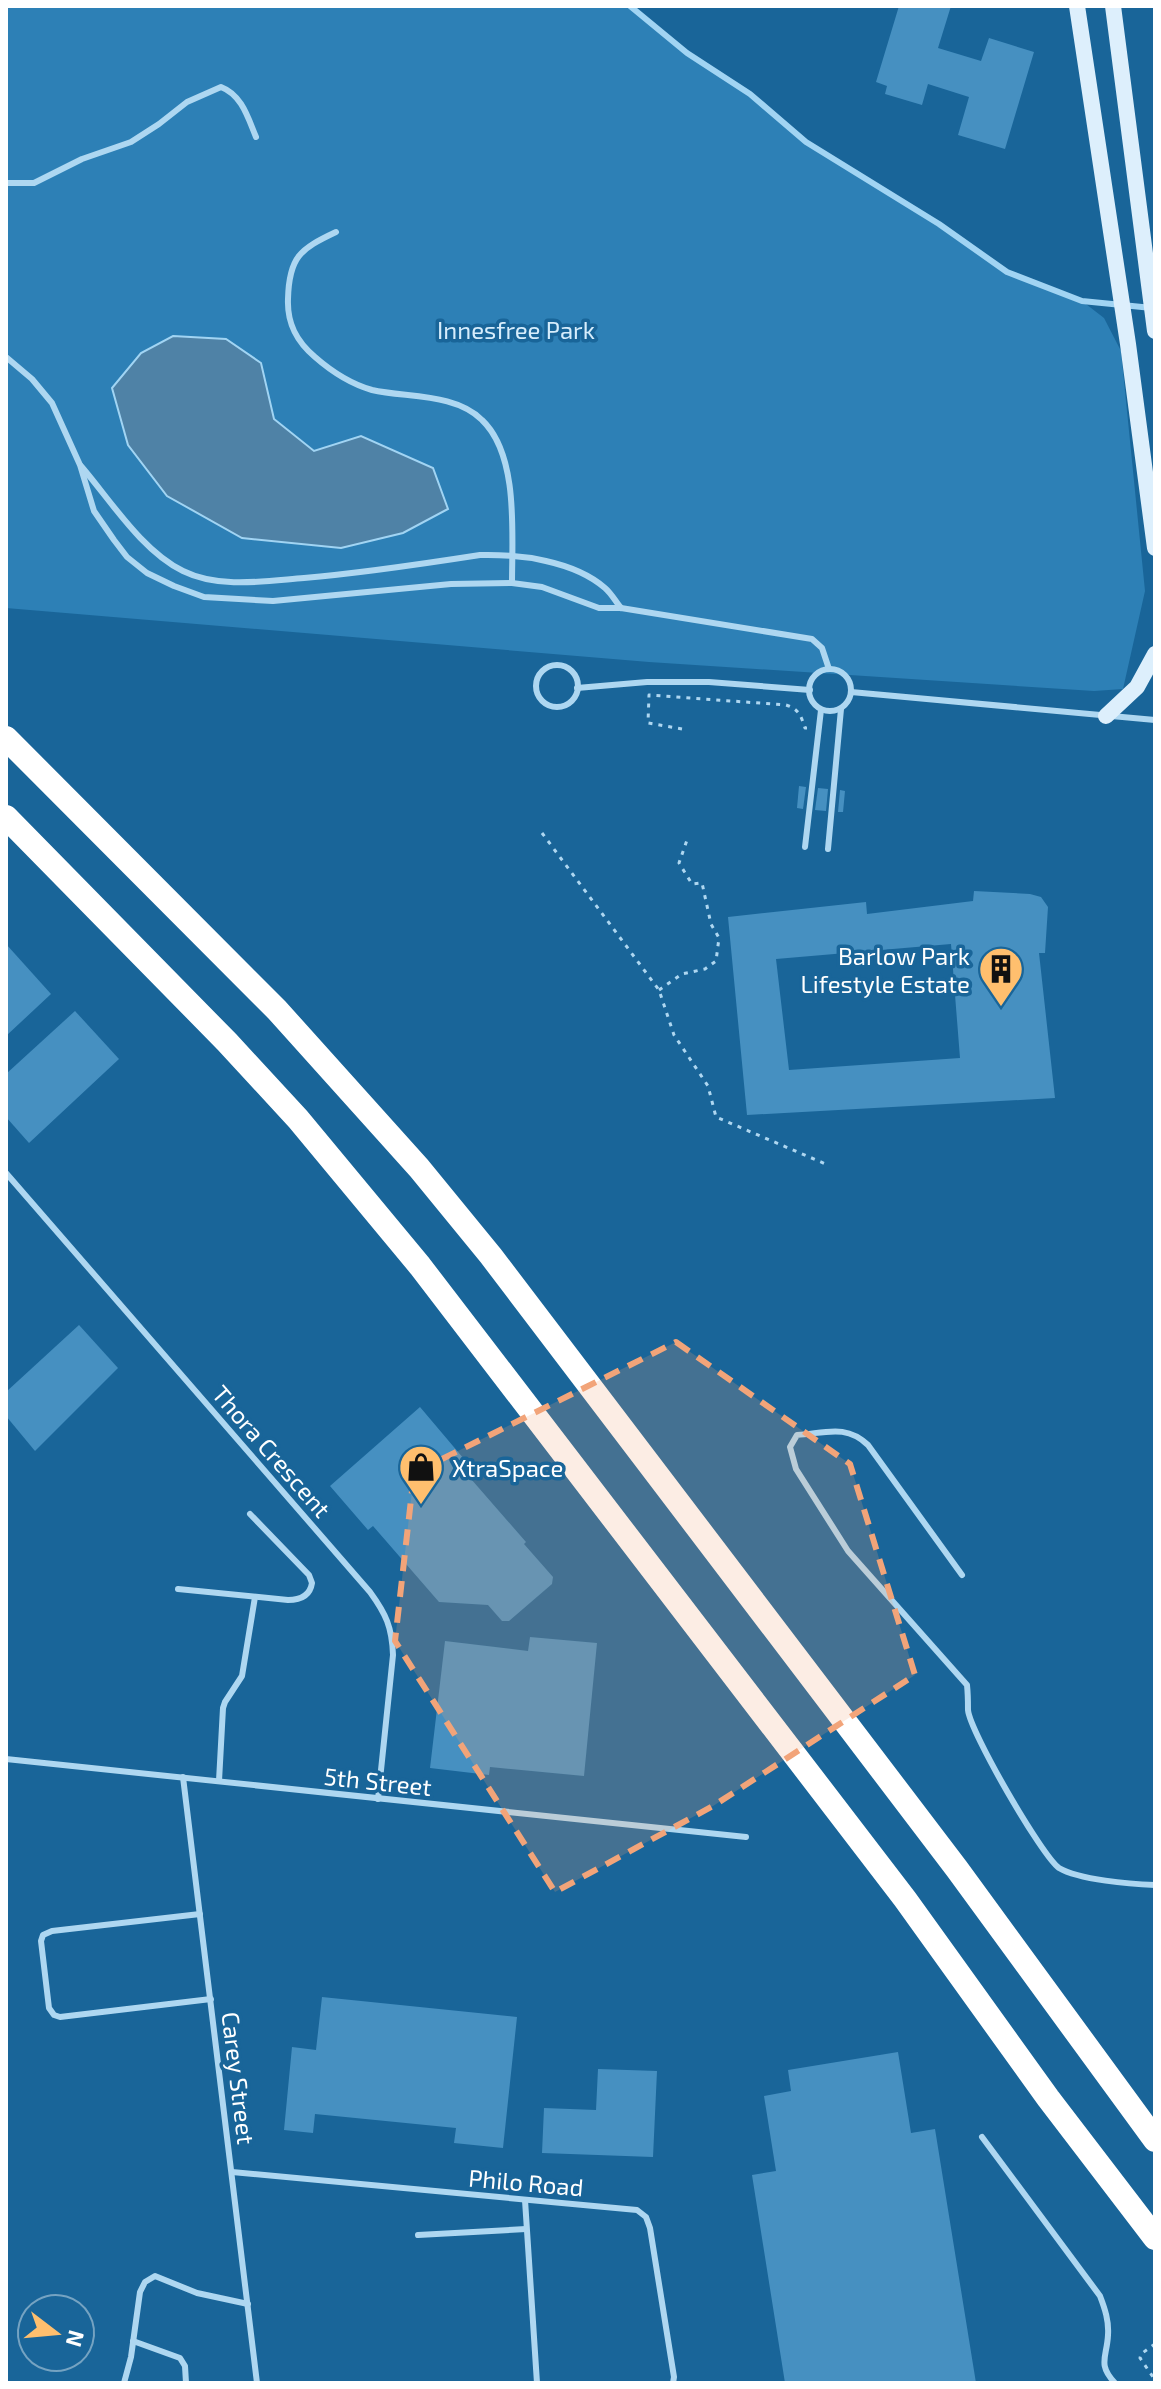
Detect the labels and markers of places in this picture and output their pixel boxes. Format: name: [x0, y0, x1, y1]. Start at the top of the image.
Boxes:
place label: Barlow Park Lifestyle Estate: [801, 941, 970, 998]
building icon: Barlow Park Lifestyle Estate: [977, 945, 1025, 1008]
shop icon: XtraSpace: [397, 1443, 445, 1506]
place label: XtraSpace: [452, 1453, 563, 1482]

